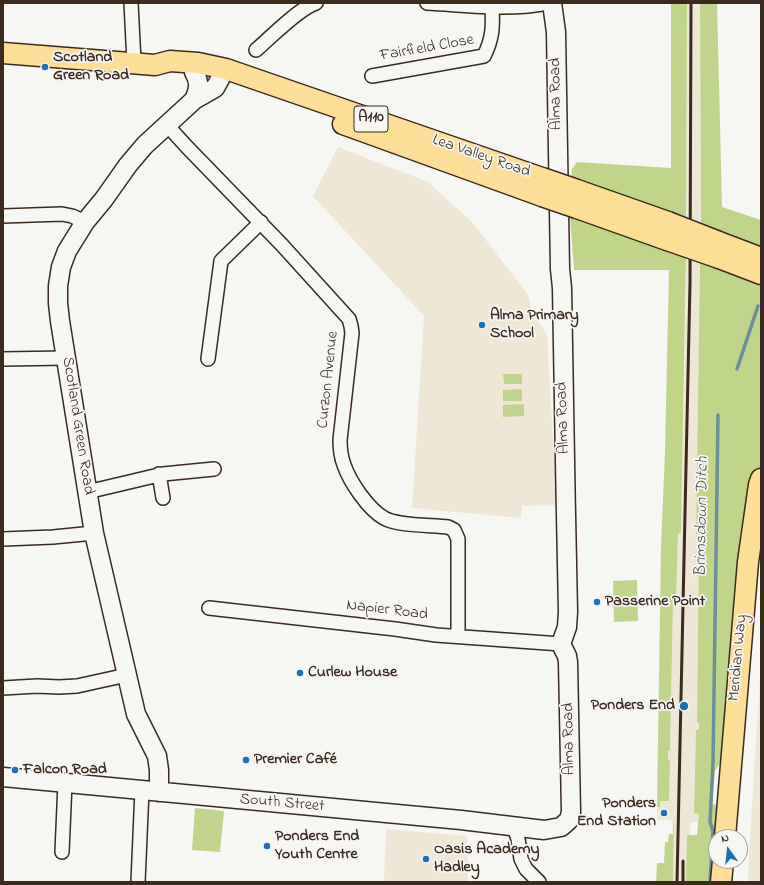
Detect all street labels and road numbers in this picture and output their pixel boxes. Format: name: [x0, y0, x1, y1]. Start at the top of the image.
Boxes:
street label: Fairfield Close: [379, 31, 475, 67]
street label: Alma Road: [547, 58, 567, 130]
road number: A110: [354, 106, 388, 132]
street label: Lea Valley Road: [430, 131, 532, 183]
street label: Curzon Avenue: [314, 330, 344, 430]
street label: Scotland Green Road: [57, 356, 97, 496]
street label: Alma Road: [553, 381, 575, 455]
street label: Napier Road: [345, 596, 429, 626]
street label: Meridian Way: [726, 614, 752, 702]
street label: Alma Road: [560, 703, 580, 775]
street label: South Street: [239, 791, 325, 817]

